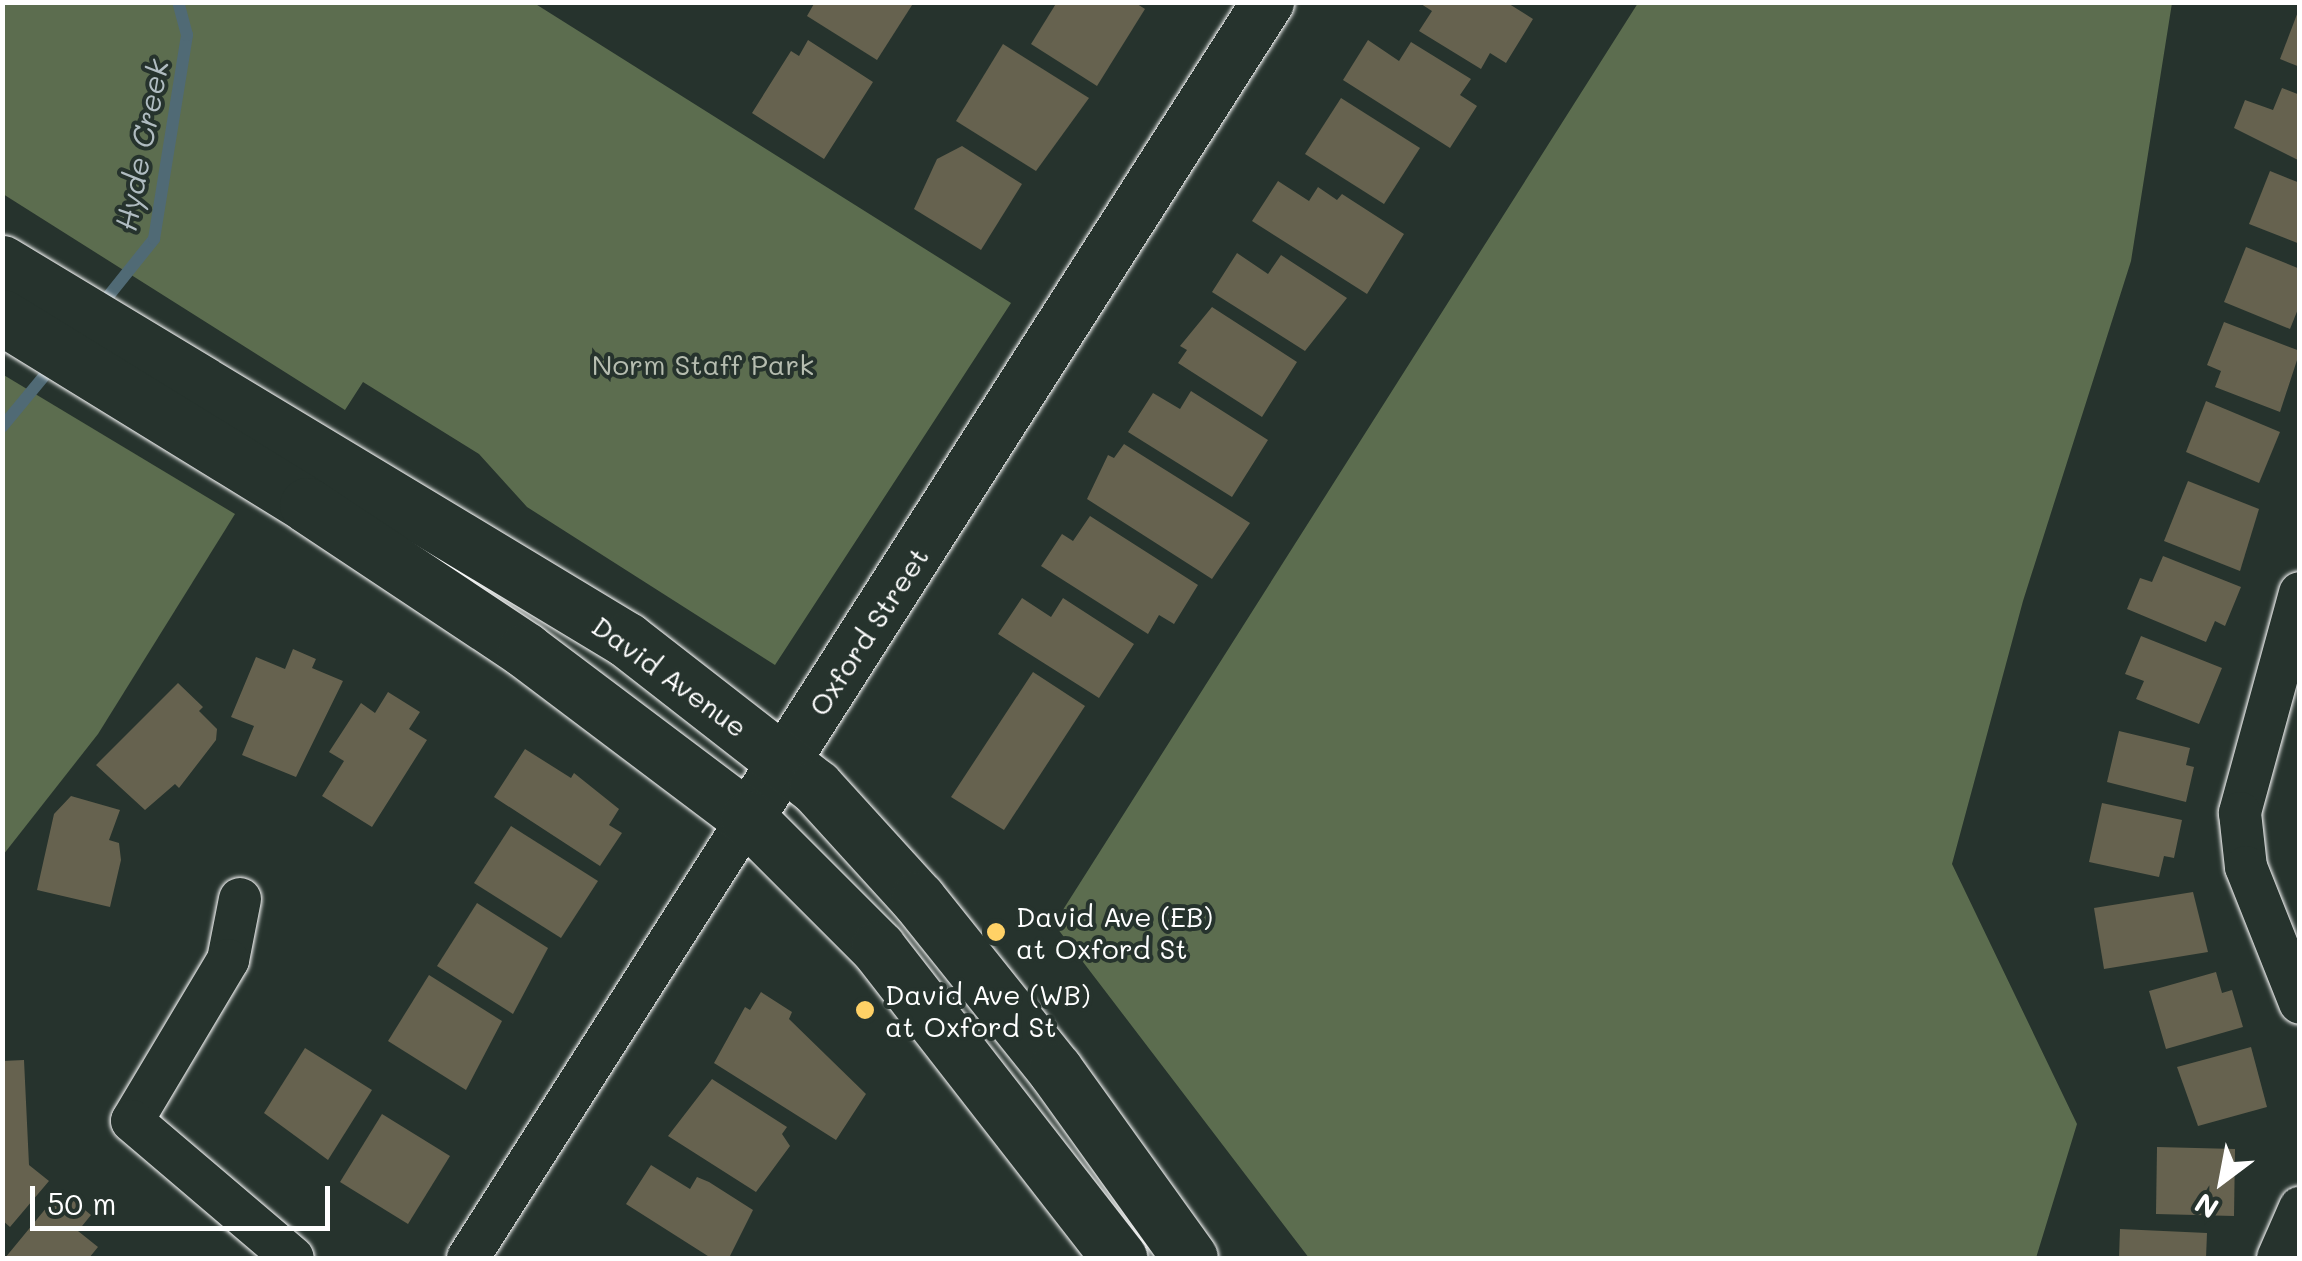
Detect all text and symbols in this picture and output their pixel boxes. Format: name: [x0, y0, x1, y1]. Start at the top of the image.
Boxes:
water label: Hyde Creek: [107, 56, 175, 234]
park label: Norm Staff Park: [592, 347, 814, 381]
street label: Oxford Street: [801, 541, 935, 721]
street label: David Avenue: [586, 608, 754, 744]
place label: David Ave (EB) at Oxford St: [1016, 899, 1213, 965]
marker: David Ave (EB) at Oxford St: [985, 921, 1007, 943]
place label: David Ave (WB) at Oxford St: [885, 977, 1090, 1043]
marker: David Ave (WB) at Oxford St: [854, 999, 876, 1021]
north arrow: [2172, 1131, 2272, 1231]
scale bar: [35, 1166, 335, 1228]
text: 50 m: [47, 1183, 117, 1223]
text: N: [2188, 1186, 2225, 1227]

